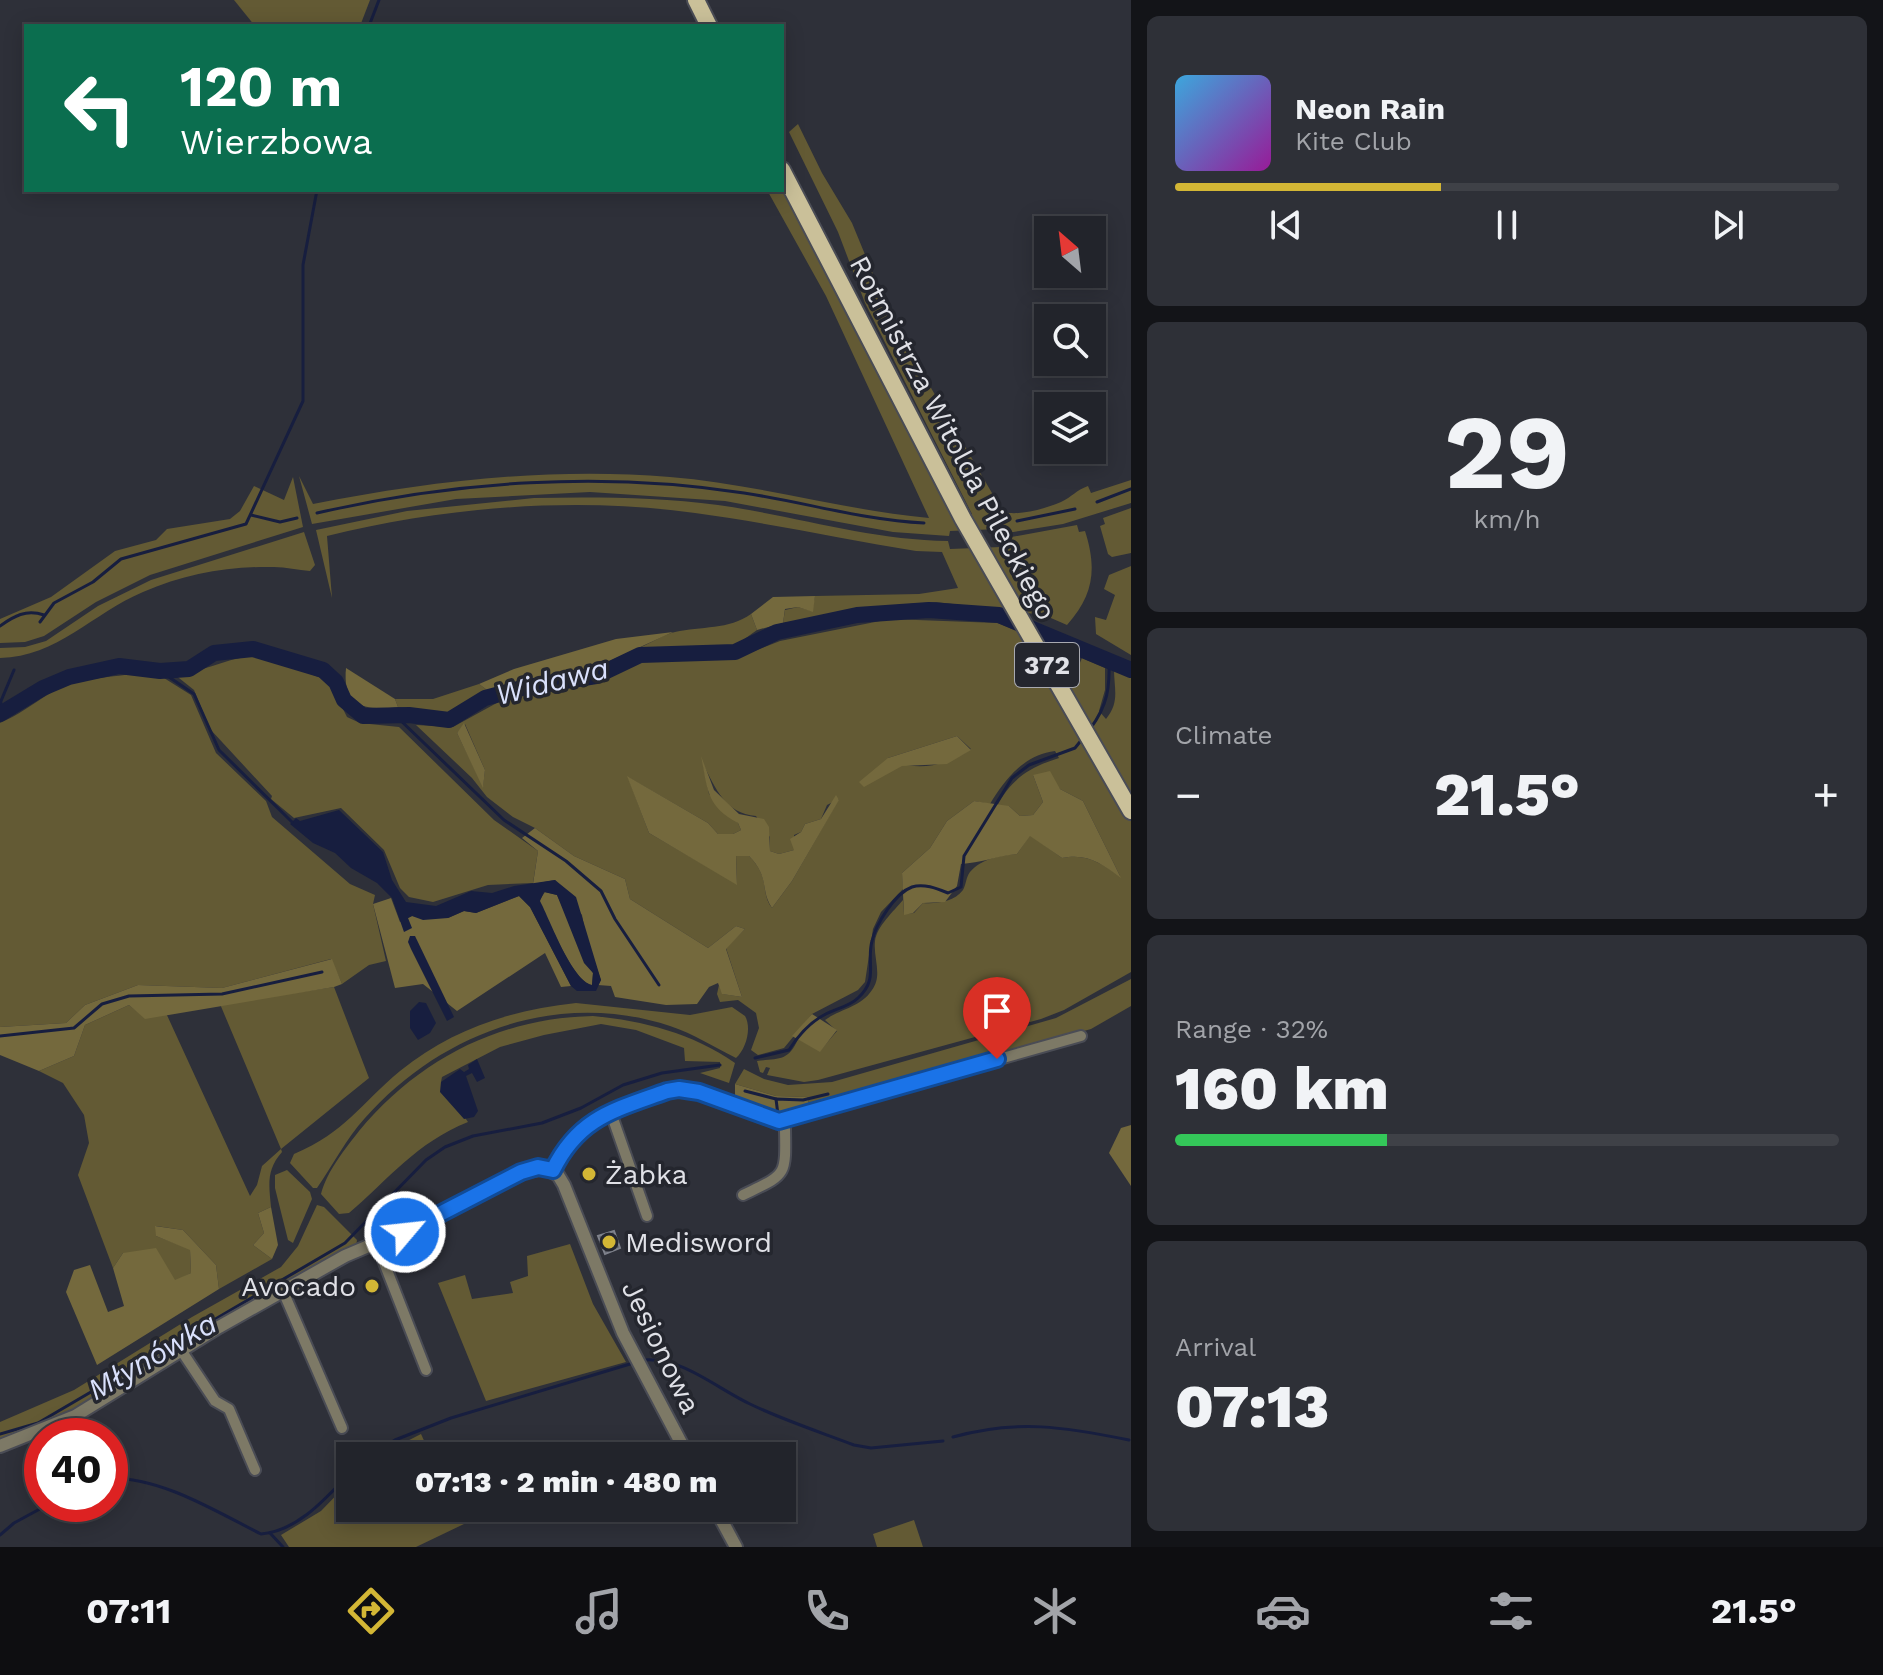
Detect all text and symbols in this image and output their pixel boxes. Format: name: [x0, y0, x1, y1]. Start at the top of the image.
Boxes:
text: 120 m: [180, 54, 342, 120]
icon: left: [48, 56, 152, 160]
text: Neon Rain: [1295, 91, 1445, 126]
text: Wierzbowa: [180, 121, 373, 163]
text: Kite Club: [1295, 126, 1412, 156]
icon: previous: [1264, 203, 1308, 247]
icon: pause: [1485, 203, 1529, 247]
icon: next: [1706, 203, 1750, 247]
north arrow: [1034, 216, 1106, 288]
map controls: [1034, 216, 1106, 464]
street label: Rotmistrza Witolda Pileckiego: [843, 250, 1063, 626]
button: search: [1034, 304, 1106, 376]
text: 29: [1444, 391, 1570, 513]
button: layers: [1034, 392, 1106, 464]
text: km/h: [1474, 504, 1540, 534]
road number: 372: [1015, 643, 1079, 687]
water label: Widawa: [492, 650, 612, 712]
text: Climate: [1175, 720, 1273, 750]
text: 21.5°: [1434, 759, 1580, 830]
text: −: [1175, 769, 1202, 821]
text: +: [1812, 769, 1839, 821]
pin: [963, 977, 1031, 1059]
icon: arrive: [975, 989, 1019, 1033]
text: Range · 32%: [1175, 1014, 1328, 1044]
text: 160 km: [1175, 1053, 1389, 1124]
place label: Żabka: [605, 1158, 688, 1191]
marker: Żabka: [580, 1165, 598, 1183]
position arrow: [363, 1190, 447, 1274]
place label: Medisword: [625, 1226, 772, 1259]
marker: Medisword: [600, 1233, 618, 1251]
place label: Avocado: [241, 1270, 356, 1303]
street label: Jesionowa: [615, 1275, 707, 1419]
marker: Avocado: [363, 1277, 381, 1295]
water label: Młynówka: [81, 1305, 223, 1407]
text: Arrival: [1175, 1332, 1256, 1362]
text: 07:13: [1175, 1371, 1329, 1442]
speed limit sign: 40: [24, 1418, 128, 1522]
text: 07:13 · 2 min · 480 m: [415, 1464, 717, 1499]
icon: directions: [343, 1583, 399, 1639]
icon: music: [571, 1583, 627, 1639]
icon: phone: [799, 1583, 855, 1639]
icon: climate: [1027, 1583, 1083, 1639]
icon: car: [1255, 1583, 1311, 1639]
icon: filters: [1483, 1583, 1539, 1639]
text: 07:11: [86, 1590, 171, 1632]
text: 21.5°: [1711, 1590, 1797, 1632]

